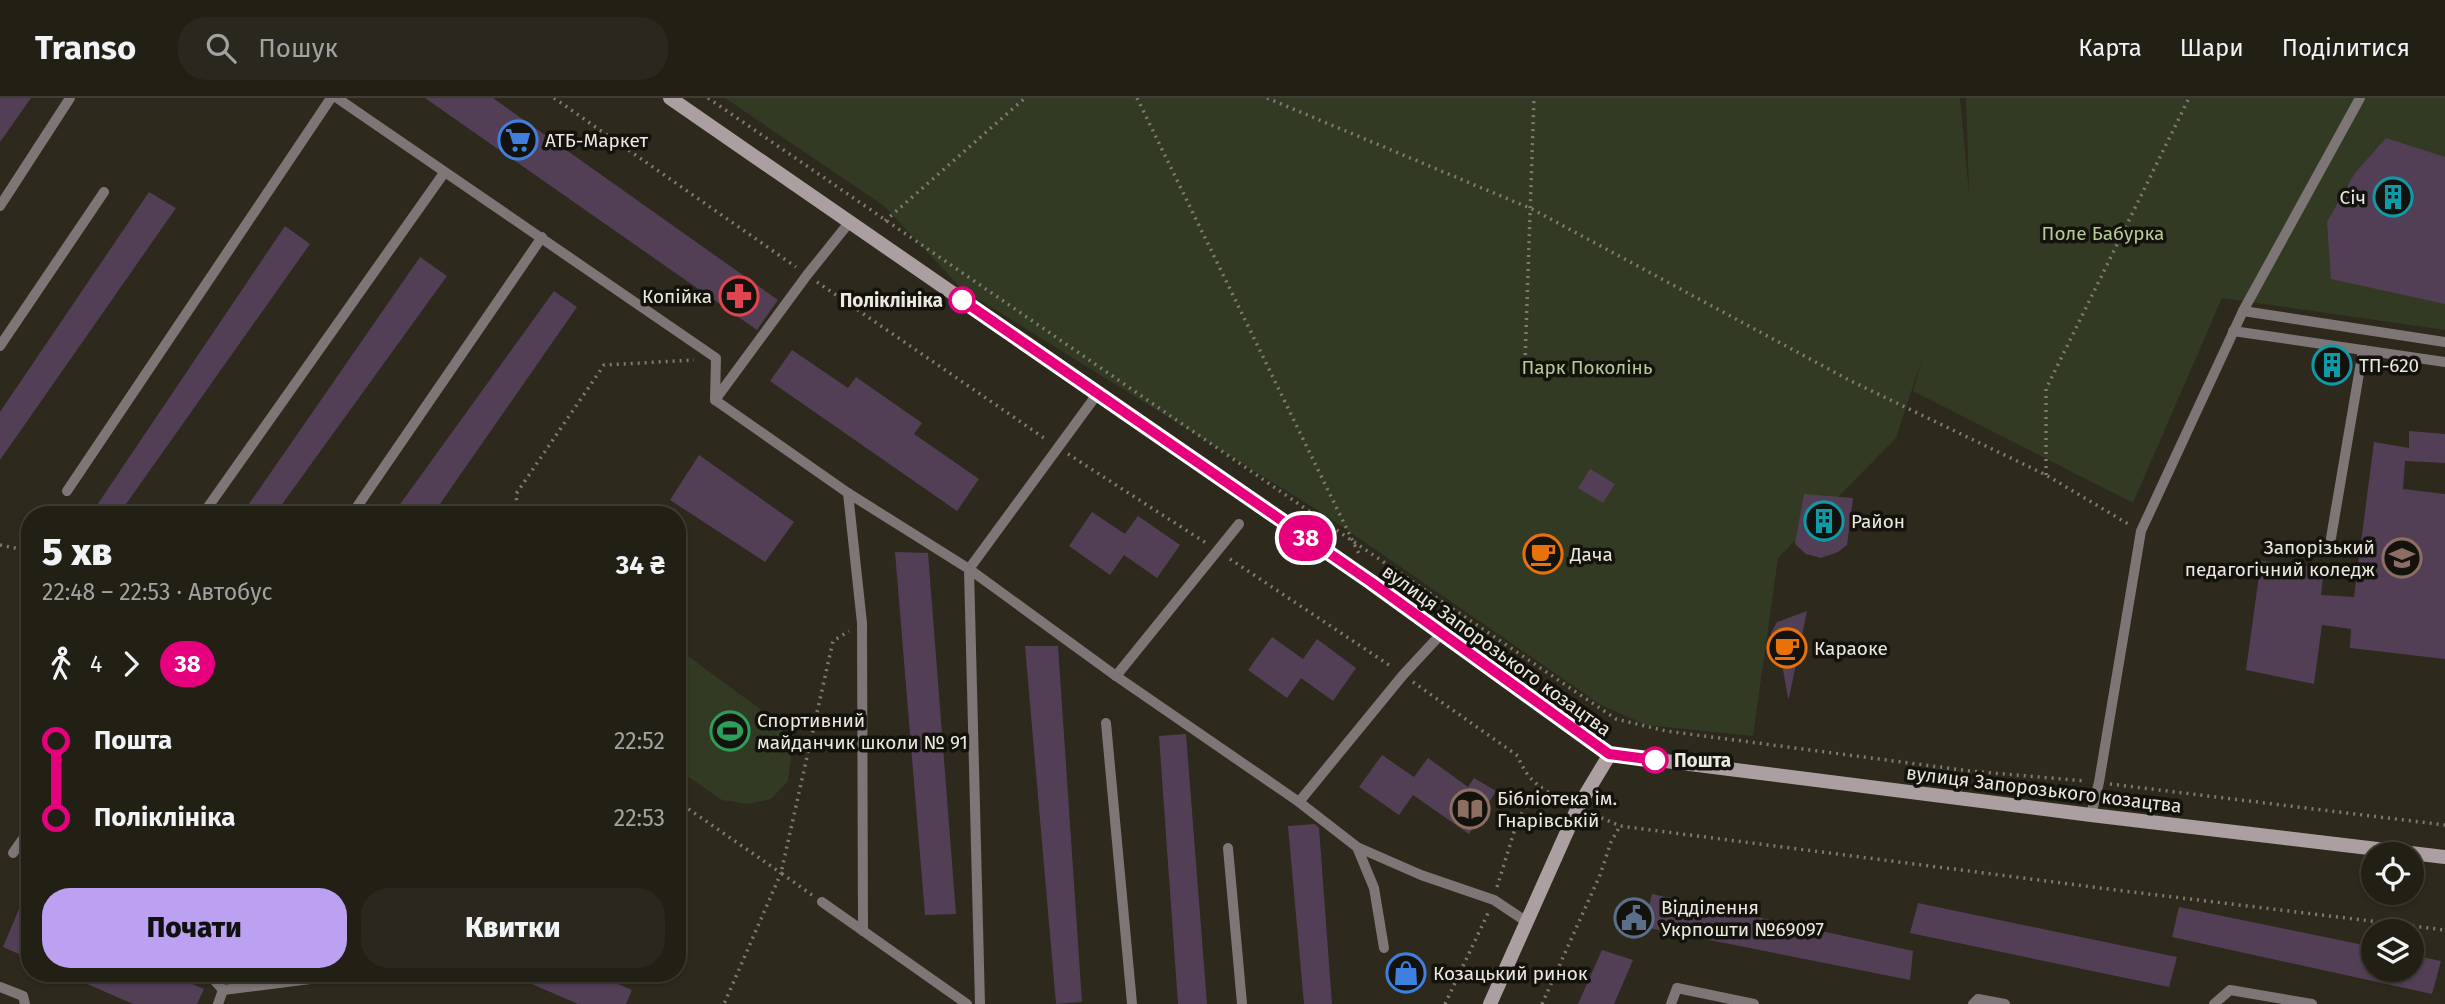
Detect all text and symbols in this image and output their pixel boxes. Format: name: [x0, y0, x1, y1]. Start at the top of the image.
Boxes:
search box: [178, 17, 668, 80]
text: Transo: [35, 28, 136, 68]
icon: search: [202, 29, 240, 67]
text: Пошук: [258, 33, 338, 64]
text: Карта: [2078, 34, 2142, 62]
text: Шари: [2180, 34, 2244, 62]
text: Поділитися: [2282, 34, 2410, 62]
supermarket icon: АТБ-Маркет: [497, 119, 539, 161]
place label: АТБ-Маркет: [545, 129, 648, 152]
building icon: Січ: [2372, 176, 2414, 218]
place label: Січ: [2340, 186, 2366, 209]
park label: Поле Бабурка: [2042, 222, 2164, 245]
pharmacy icon: Копійка: [718, 275, 760, 317]
place label: Копійка: [642, 285, 712, 308]
marker: Поліклініка: [949, 287, 975, 313]
place label: Поліклініка: [840, 289, 943, 312]
building icon: ТП-620: [2311, 344, 2353, 386]
place label: ТП-620: [2359, 354, 2419, 377]
park label: Парк Поколінь: [1521, 356, 1653, 379]
building icon: Район: [1803, 500, 1845, 542]
place label: Район: [1851, 510, 1905, 533]
line badge: 38: [1274, 515, 1338, 561]
text: 38: [1293, 524, 1319, 552]
text: 5 хв: [42, 529, 112, 575]
cafe icon: Дача: [1522, 533, 1564, 575]
place label: Запорізький педагогічний коледж: [2185, 536, 2375, 581]
school or university icon: Запорізький педагогічний коледж: [2381, 537, 2423, 579]
place label: Дача: [1569, 543, 1613, 566]
text: 34 ₴: [616, 550, 665, 581]
street label: вулиця Запорозького козацтва: [1378, 560, 1616, 741]
text: 22:48 – 22:53 · Автобус: [42, 578, 273, 606]
cafe icon: Караоке: [1766, 627, 1808, 669]
place label: Караоке: [1814, 637, 1888, 660]
icon: walk: [42, 645, 80, 683]
icon: forward: [112, 645, 150, 683]
text: 4: [90, 650, 102, 678]
text: 38: [174, 650, 201, 678]
place label: Спортивний майданчик школи № 91: [757, 709, 968, 754]
sports icon: Спортивний майданчик школи № 91: [709, 710, 751, 752]
text: Пошта: [94, 725, 172, 756]
text: 22:52: [614, 727, 665, 755]
marker: Пошта: [1642, 747, 1668, 773]
place label: Пошта: [1674, 749, 1731, 772]
street label: вулиця Запорозького козацтва: [1905, 761, 2183, 818]
place label: Бібліотека ім. Гнарівській: [1497, 787, 1617, 832]
library icon: Бібліотека ім. Гнарівській: [1449, 788, 1491, 830]
text: Поліклініка: [94, 802, 235, 833]
text: 22:53: [614, 804, 665, 832]
map controls: [2361, 842, 2424, 982]
button: locate: [2361, 842, 2424, 905]
button: Почати: [42, 888, 347, 968]
button: Квитки: [361, 888, 665, 968]
place label: Відділення Укрпошти №69097: [1661, 896, 1824, 941]
public building icon: Відділення Укрпошти №69097: [1613, 897, 1655, 939]
button: layers: [2361, 919, 2424, 982]
shop icon: Козацький ринок: [1385, 952, 1427, 994]
place label: Козацький ринок: [1433, 962, 1588, 985]

